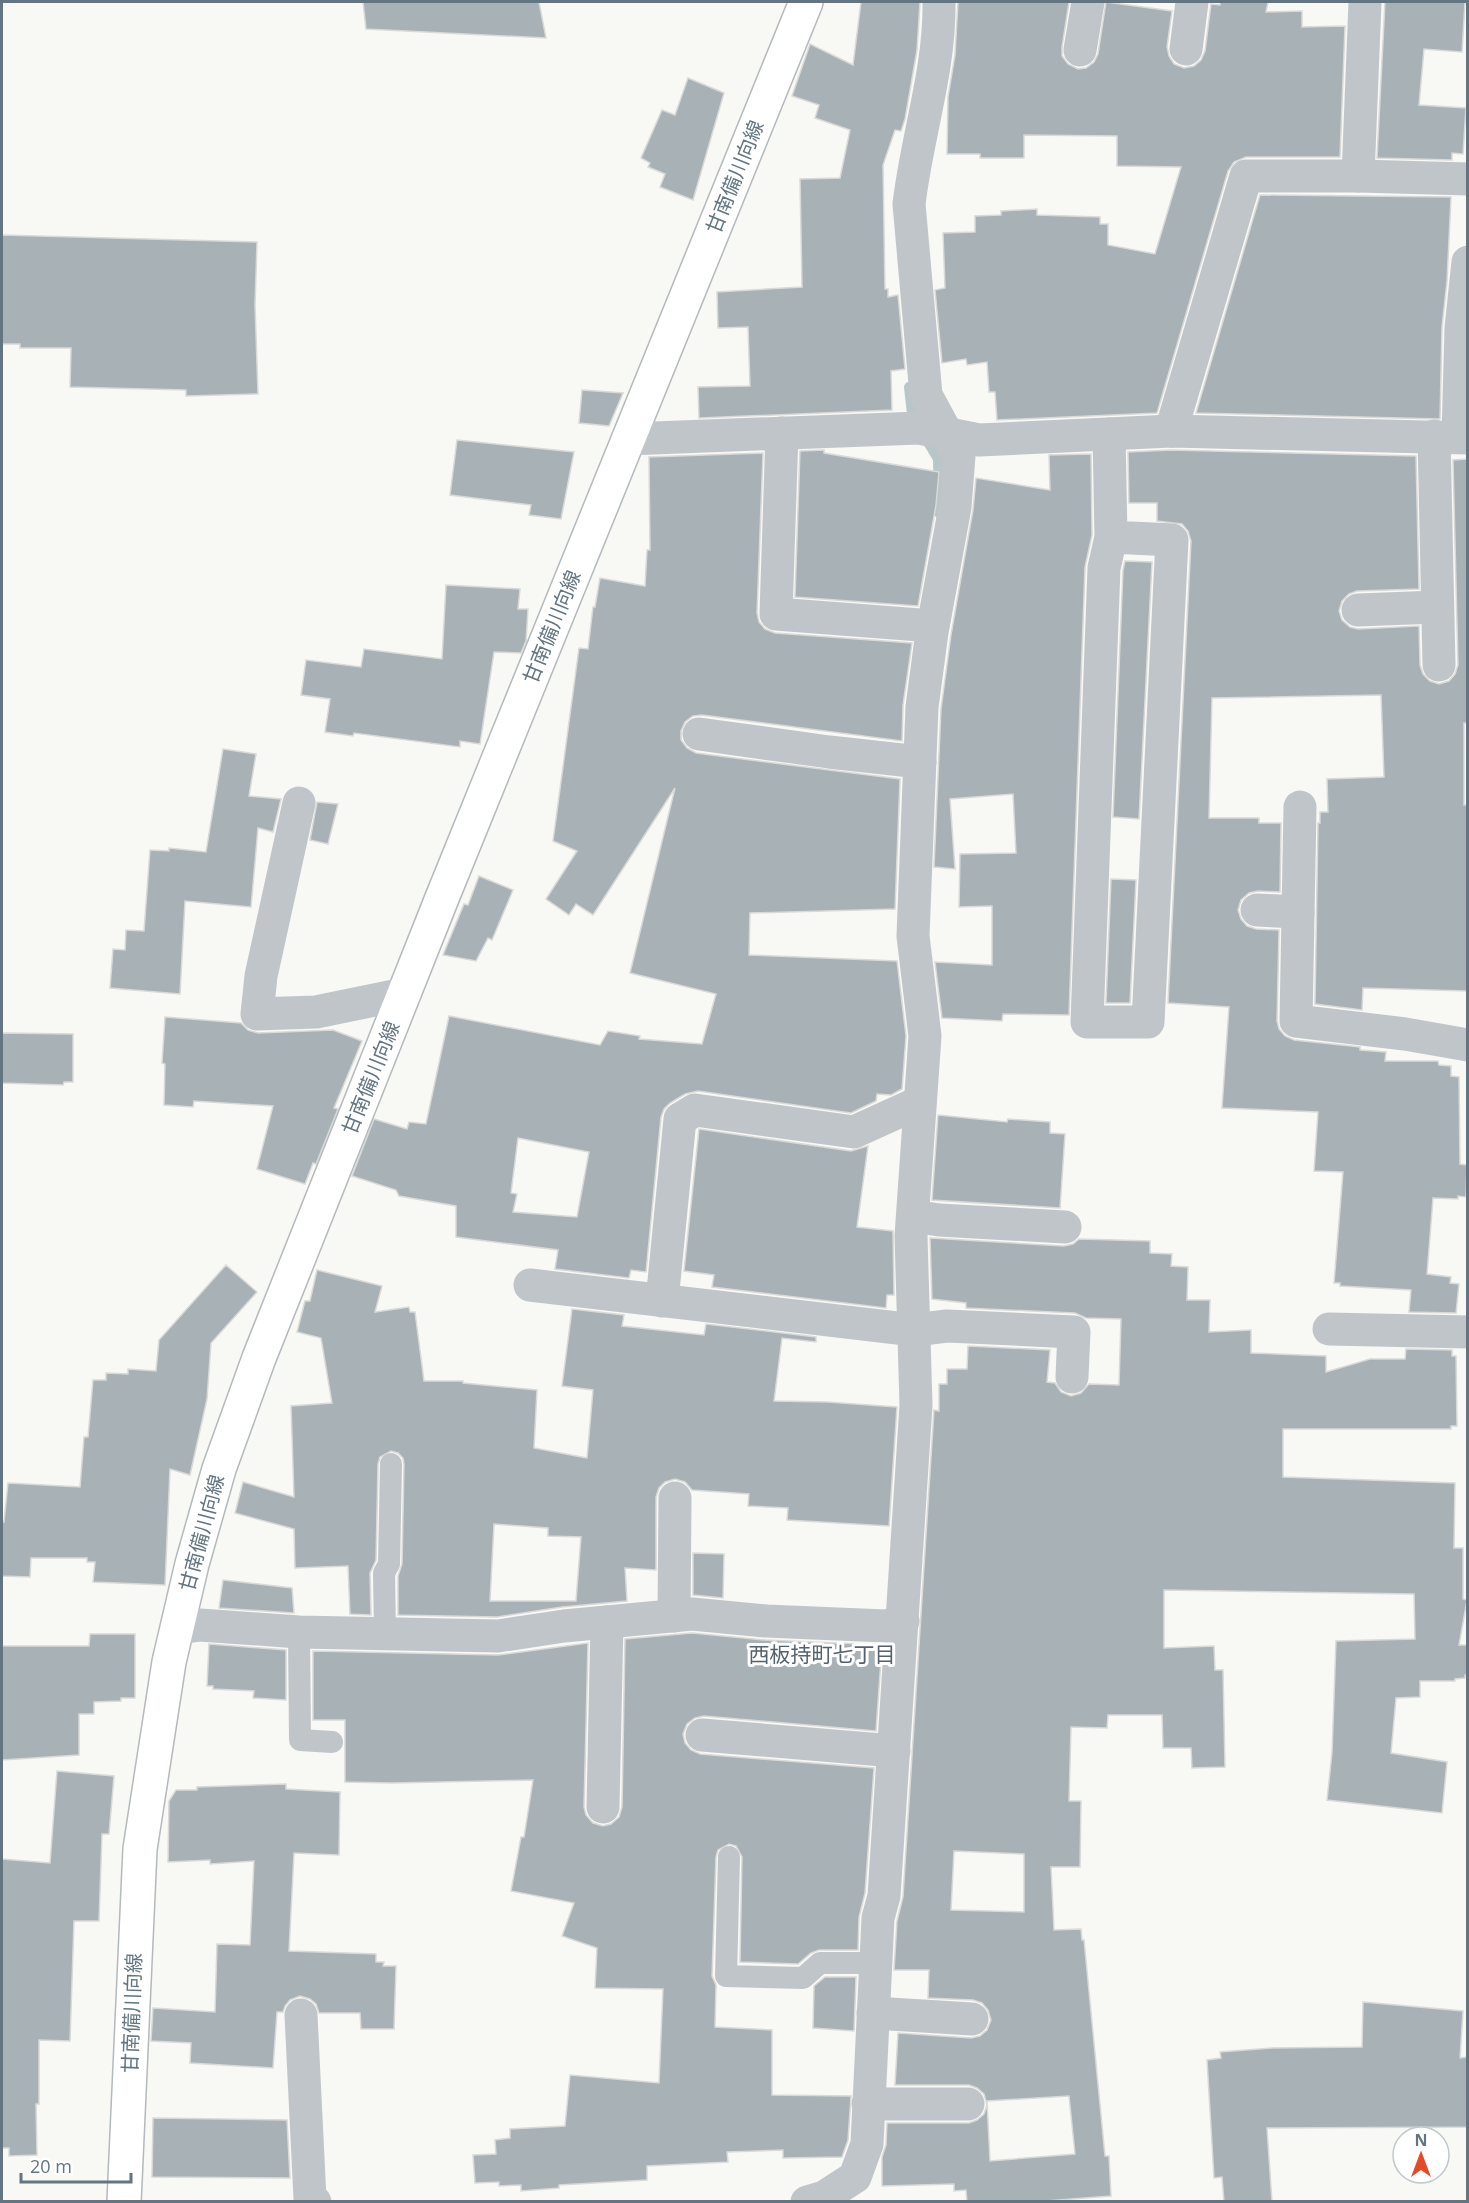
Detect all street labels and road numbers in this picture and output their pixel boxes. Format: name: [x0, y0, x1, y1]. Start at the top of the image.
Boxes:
street label: 甘南備川向線: [700, 116, 770, 238]
street label: 甘南備川向線: [517, 566, 587, 688]
street label: 甘南備川向線: [336, 1017, 406, 1139]
street label: 甘南備川向線: [173, 1471, 230, 1594]
street label: 甘南備川向線: [116, 1953, 147, 2073]

